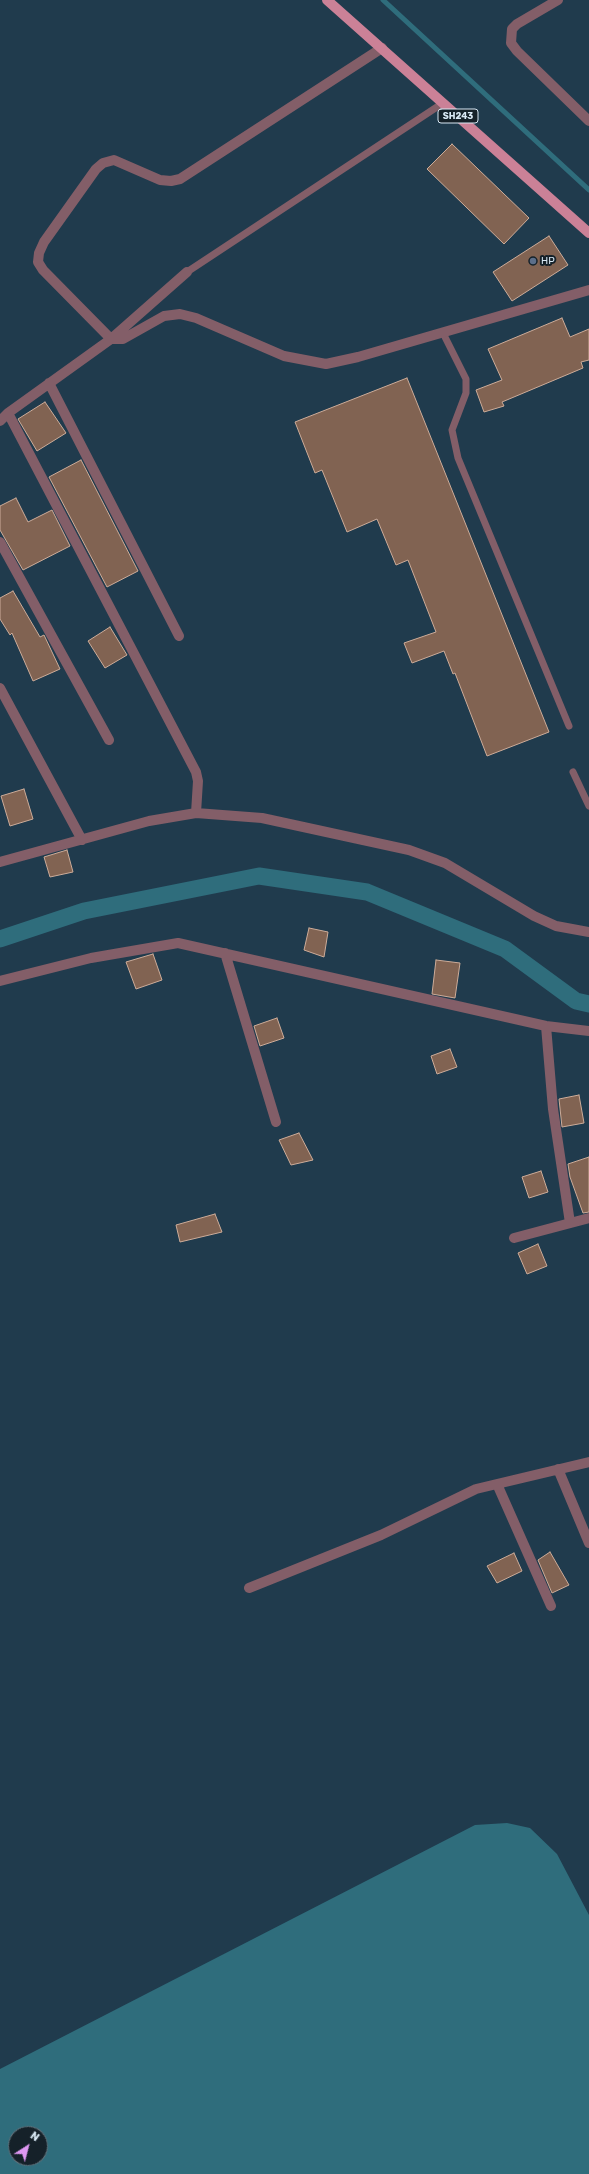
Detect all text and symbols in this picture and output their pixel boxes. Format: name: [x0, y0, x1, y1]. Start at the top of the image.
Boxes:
road number: SH243: [438, 109, 478, 123]
place label: HP: [541, 255, 555, 267]
marker: HP: [528, 256, 538, 266]
north arrow: [8, 2126, 48, 2166]
text: N: [28, 2129, 42, 2144]

